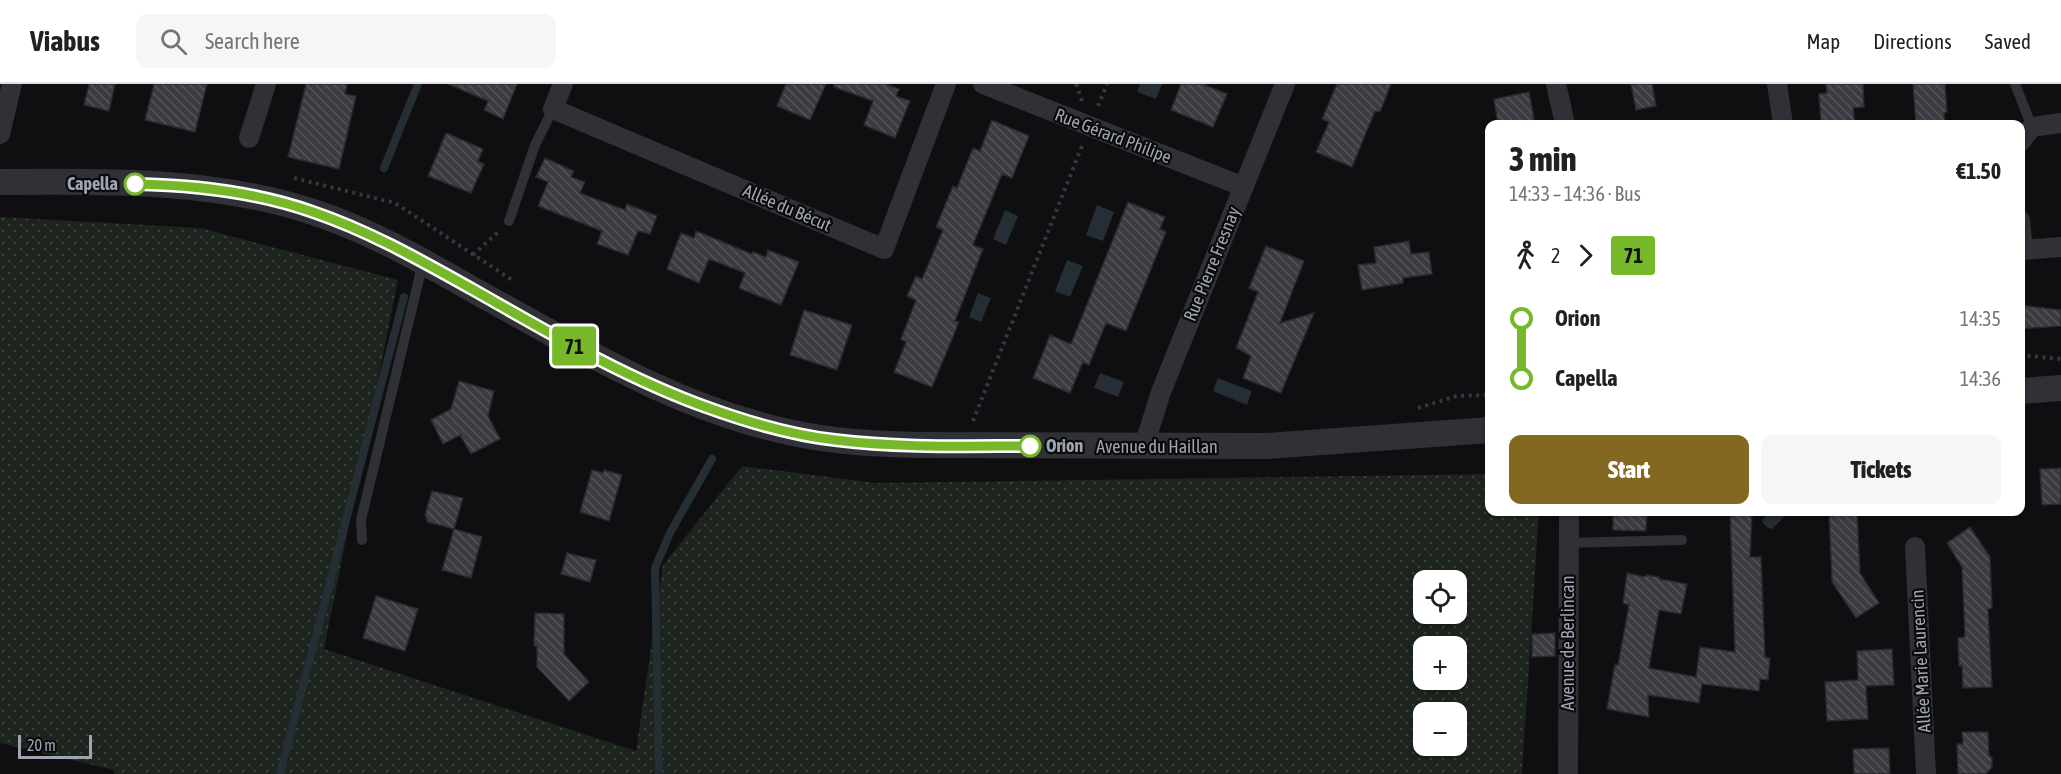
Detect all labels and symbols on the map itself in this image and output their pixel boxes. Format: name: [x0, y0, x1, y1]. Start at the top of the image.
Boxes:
street label: Rue Gérard Philipe: [1052, 104, 1174, 167]
place label: Capella: [67, 173, 118, 194]
marker: Capella: [124, 173, 146, 195]
street label: Allée du Bécut: [740, 180, 834, 236]
street label: Rue Pierre Fresnay: [1179, 204, 1244, 324]
line badge: 71: [547, 326, 601, 366]
marker: Orion: [1019, 435, 1041, 457]
place label: Orion: [1046, 435, 1083, 456]
street label: Avenue du Haillan: [1096, 436, 1218, 457]
street label: Avenue de Berlincan: [1557, 576, 1578, 710]
street label: Allée Marie Laurencin: [1906, 589, 1935, 733]
scale bar: [18, 732, 92, 760]

